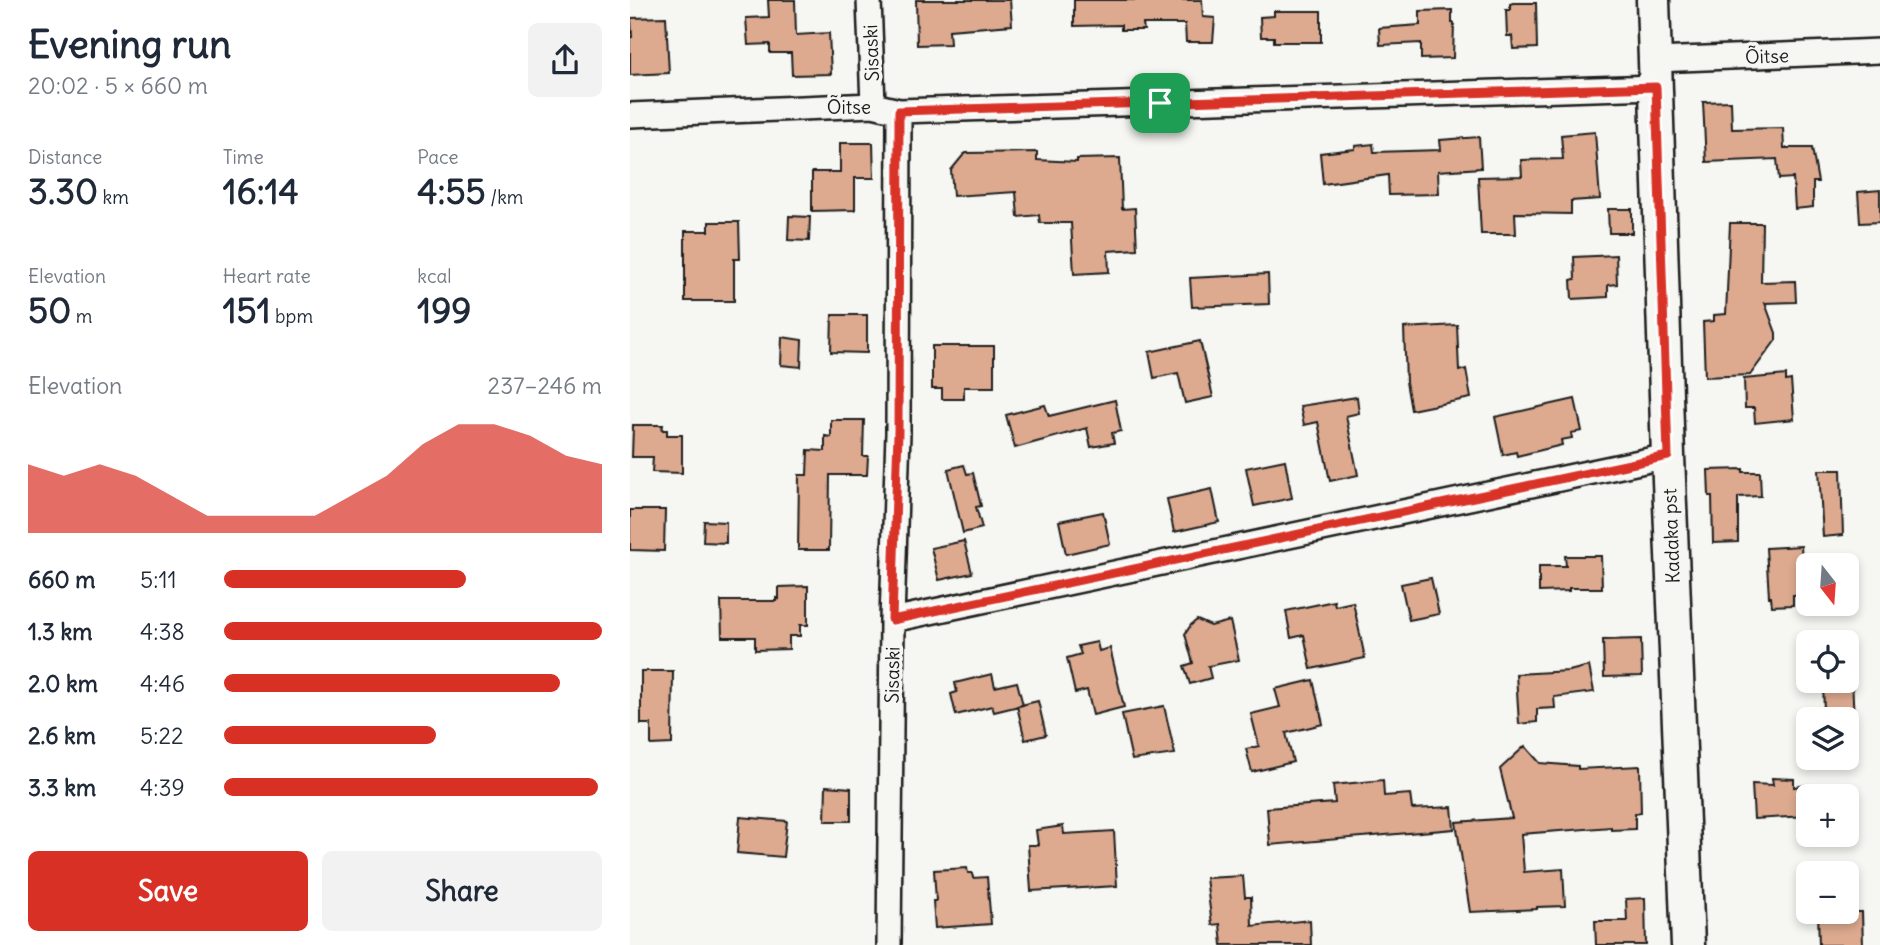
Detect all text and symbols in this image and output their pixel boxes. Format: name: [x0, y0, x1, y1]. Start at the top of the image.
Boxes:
text: Evening run: [28, 21, 231, 68]
button: share: [528, 23, 602, 97]
street label: Sisaski: [858, 24, 884, 82]
street label: Õitse: [1744, 42, 1790, 69]
text: 20:02 · 5 × 660 m: [28, 71, 208, 100]
pin: [1130, 73, 1190, 133]
icon: arrive: [1141, 84, 1179, 122]
street label: Õitse: [827, 94, 871, 119]
text: Distance: [28, 145, 102, 169]
text: Time: [223, 145, 264, 169]
text: Pace: [417, 145, 459, 169]
text: 3.30: [28, 169, 98, 213]
text: 16:14: [223, 169, 299, 213]
text: 4:55: [417, 169, 486, 213]
text: km: [98, 185, 129, 209]
text: /km: [486, 185, 524, 209]
text: Elevation: [28, 264, 106, 288]
text: Heart rate: [223, 264, 311, 288]
text: kcal: [417, 264, 452, 288]
text: 50: [28, 288, 71, 332]
text: 151: [223, 288, 271, 332]
text: 199: [417, 288, 471, 332]
text: m: [71, 304, 92, 328]
text: bpm: [271, 304, 313, 328]
text: Elevation: [28, 371, 122, 400]
text: 237–246 m: [488, 371, 602, 400]
street label: Kadaka pst: [1657, 488, 1685, 584]
north arrow: [1796, 553, 1858, 616]
map controls: [1796, 553, 1859, 924]
text: 660 m: [28, 565, 95, 594]
text: 5:11: [140, 565, 177, 594]
text: 1.3 km: [28, 617, 92, 646]
text: 4:38: [140, 617, 185, 646]
button: locate: [1796, 630, 1859, 693]
street label: Sisaski: [880, 646, 904, 704]
text: 2.0 km: [28, 669, 98, 698]
text: 4:46: [140, 669, 185, 698]
button: layers: [1796, 707, 1859, 770]
text: 2.6 km: [28, 721, 96, 750]
text: 5:22: [140, 721, 184, 750]
text: 3.3 km: [28, 773, 96, 802]
text: 4:39: [140, 773, 185, 802]
button: +: [1796, 784, 1859, 847]
button: Save: [28, 851, 308, 931]
button: Share: [322, 851, 602, 931]
button: −: [1796, 861, 1859, 924]

